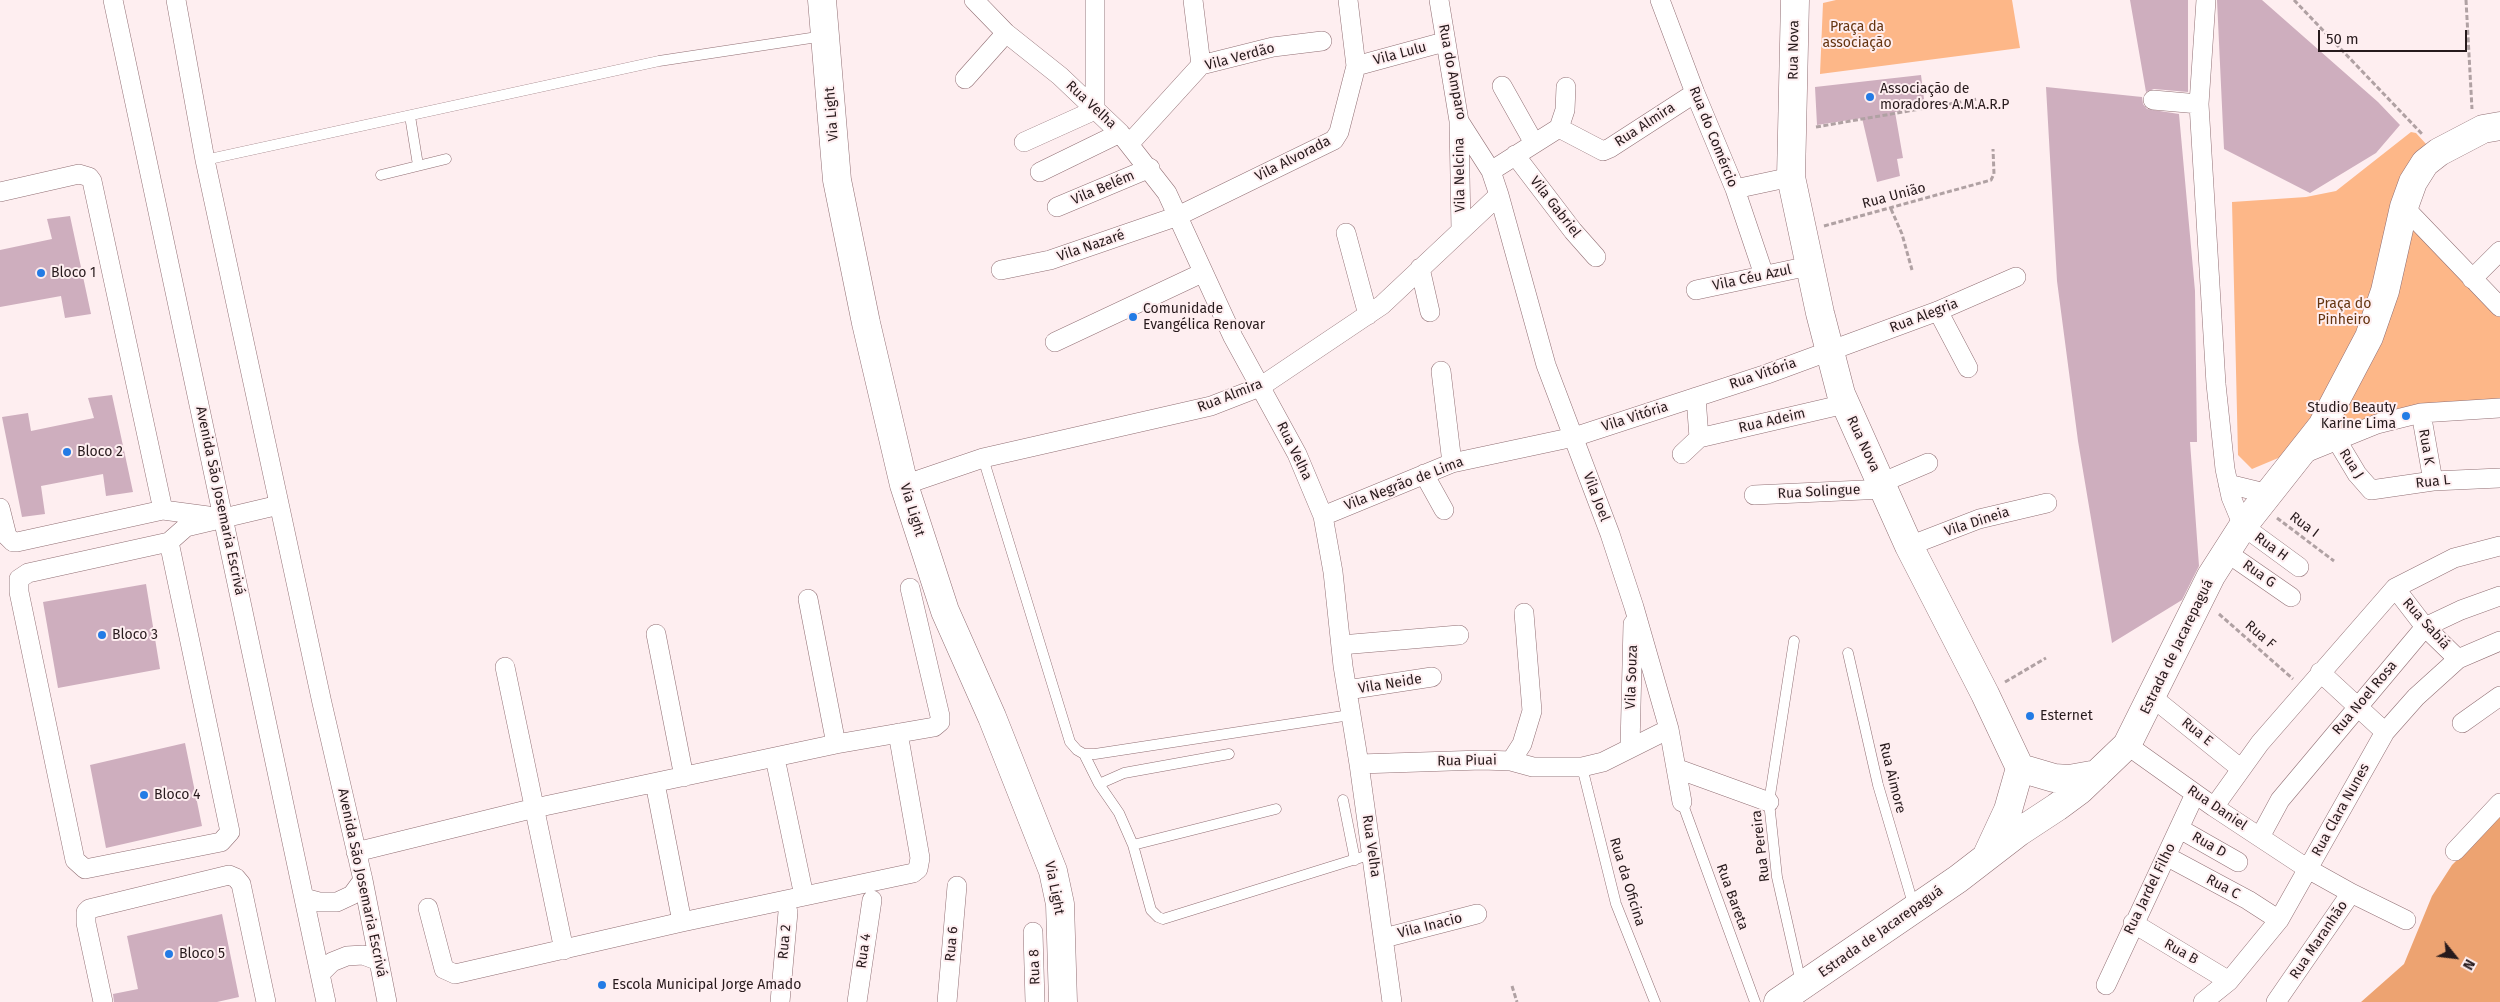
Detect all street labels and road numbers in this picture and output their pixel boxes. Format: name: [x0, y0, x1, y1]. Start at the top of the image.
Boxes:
street label: Rua Nova: [1785, 20, 1803, 80]
street label: Rua do Amparo: [1434, 23, 1470, 121]
street label: Vila Lulu: [1372, 39, 1428, 69]
street label: Vila Verdão: [1203, 40, 1277, 74]
street label: Rua Velha: [1062, 77, 1120, 133]
street label: Rua do Comércio: [1685, 84, 1741, 190]
street label: Via Light: [822, 86, 842, 142]
street label: Rua Almira: [1612, 99, 1678, 151]
street label: Vila Alvorada: [1252, 133, 1334, 185]
street label: Vila Nelcina: [1451, 137, 1469, 213]
street label: Vila Belém: [1069, 167, 1137, 209]
street label: Vila Gabriel: [1526, 173, 1584, 241]
street label: Rua União: [1860, 179, 1928, 213]
street label: Vila Nazaré: [1055, 227, 1127, 265]
street label: Vila Céu Azul: [1711, 261, 1793, 295]
street label: Rua Alegria: [1887, 295, 1961, 337]
street label: Rua Vitória: [1727, 355, 1799, 393]
street label: Rua Almira: [1195, 376, 1265, 416]
street label: Vila Vitória: [1600, 398, 1670, 436]
street label: Avenida São Josemaria Escrivá: [192, 405, 248, 597]
street label: Rua Adeim: [1737, 405, 1807, 437]
street label: Rua Nova: [1843, 413, 1883, 475]
street label: Rua Velha: [1273, 419, 1315, 483]
street label: Rua K: [2415, 428, 2437, 466]
street label: Rua J: [2335, 446, 2367, 482]
street label: Vila Negrão de Lima: [1342, 454, 1466, 514]
street label: Vila Joel: [1579, 470, 1613, 524]
street label: Rua L: [2415, 472, 2451, 492]
street label: Via Light: [896, 481, 928, 539]
street label: Rua Solingue: [1777, 481, 1861, 503]
street label: Vila Dineia: [1942, 504, 2012, 540]
street label: Rua I: [2286, 509, 2322, 541]
street label: Rua H: [2251, 529, 2291, 565]
street label: Rua G: [2239, 557, 2279, 591]
street label: Estrada de Jacarepaguá: [2137, 577, 2217, 717]
street label: Rua Sabiá: [2399, 595, 2453, 653]
street label: Rua F: [2241, 617, 2279, 653]
street label: Vila Souza: [1622, 644, 1642, 710]
street label: Rua Noel Rosa: [2329, 658, 2401, 738]
street label: Vila Neide: [1357, 671, 1423, 697]
street label: Rua E: [2178, 714, 2216, 750]
street label: Rua Aimore: [1875, 741, 1909, 815]
street label: Rua Piuai: [1437, 752, 1497, 770]
street label: Rua Clara Nunes: [2309, 761, 2373, 859]
street label: Rua Daniel: [2184, 782, 2250, 834]
street label: Avenida São Josemaria Escrivá: [334, 787, 390, 979]
street label: Rua Pereira: [1748, 809, 1774, 883]
street label: Rua Velha: [1358, 814, 1384, 878]
street label: Rua D: [2189, 828, 2229, 862]
street label: Rua da Oficina: [1606, 836, 1648, 928]
street label: Rua Jardel Filho: [2121, 841, 2179, 937]
street label: Via Light: [1041, 860, 1067, 916]
street label: Rua Bareta: [1712, 862, 1752, 932]
street label: Rua C: [2203, 871, 2243, 903]
street label: Estrada de Jacarepaguá: [1815, 883, 1947, 981]
street label: Rua Maranhão: [2287, 898, 2351, 982]
street label: Vila Inacio: [1396, 910, 1464, 942]
street label: Rua 2: [775, 924, 795, 960]
street label: Rua 6: [942, 926, 962, 962]
street label: Rua 4: [853, 932, 875, 970]
street label: Rua B: [2161, 936, 2201, 968]
street label: Rua 8: [1026, 949, 1044, 985]

